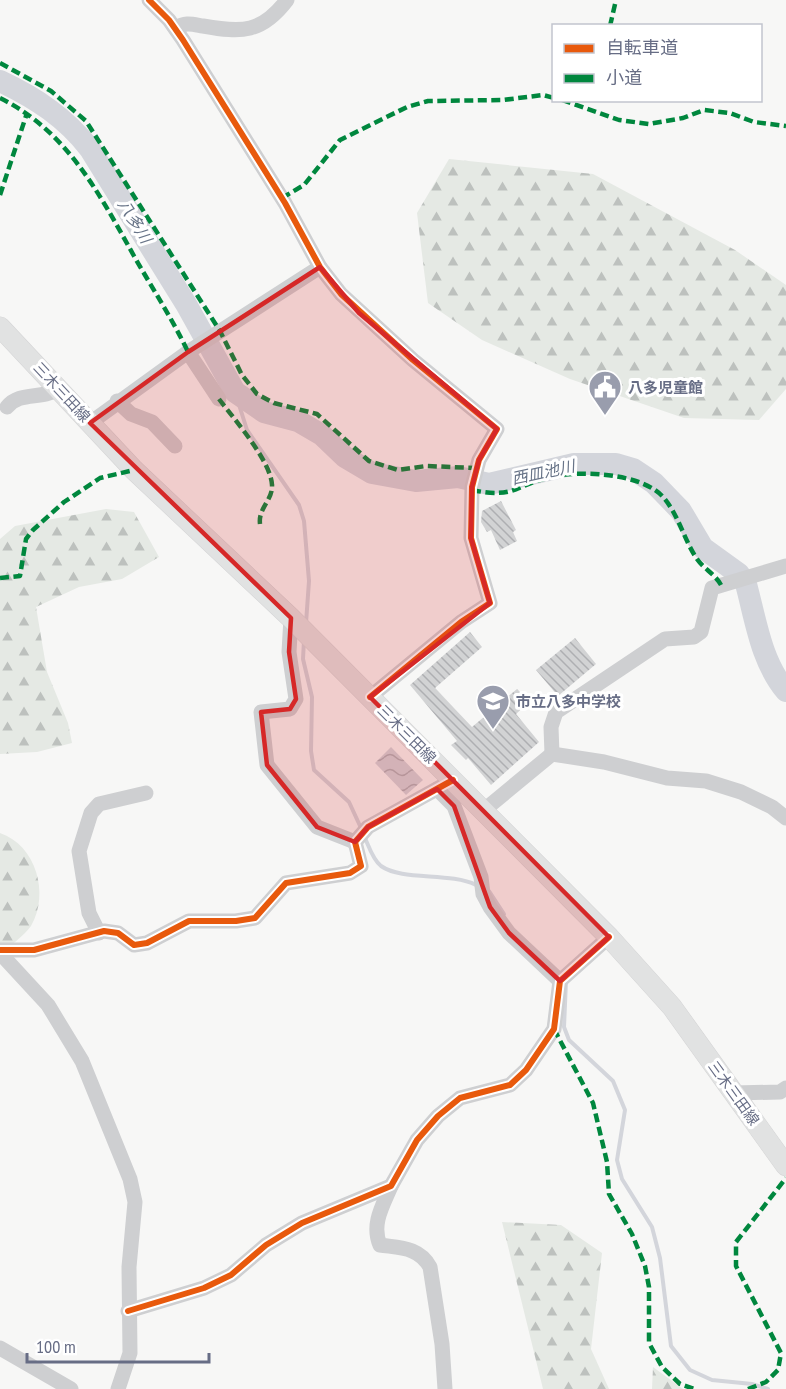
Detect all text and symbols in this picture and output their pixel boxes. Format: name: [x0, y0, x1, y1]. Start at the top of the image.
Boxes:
legend: [552, 24, 762, 102]
text: 自転車道: [606, 36, 678, 59]
text: 小道: [606, 66, 642, 89]
water label: 八多川: [114, 195, 157, 248]
street label: 三木三田線: [29, 358, 95, 426]
public building icon: 八多児童館: [587, 369, 623, 416]
place label: 八多児童館: [628, 378, 703, 397]
water label: 西皿池川: [510, 455, 578, 488]
school or university icon: 市立八多中学校: [475, 683, 511, 730]
place label: 市立八多中学校: [516, 692, 621, 711]
street label: 三木三田線: [374, 701, 440, 767]
street label: 三木三田線: [704, 1057, 764, 1129]
scale bar: [27, 1326, 208, 1364]
text: 100 m: [36, 1335, 76, 1358]

